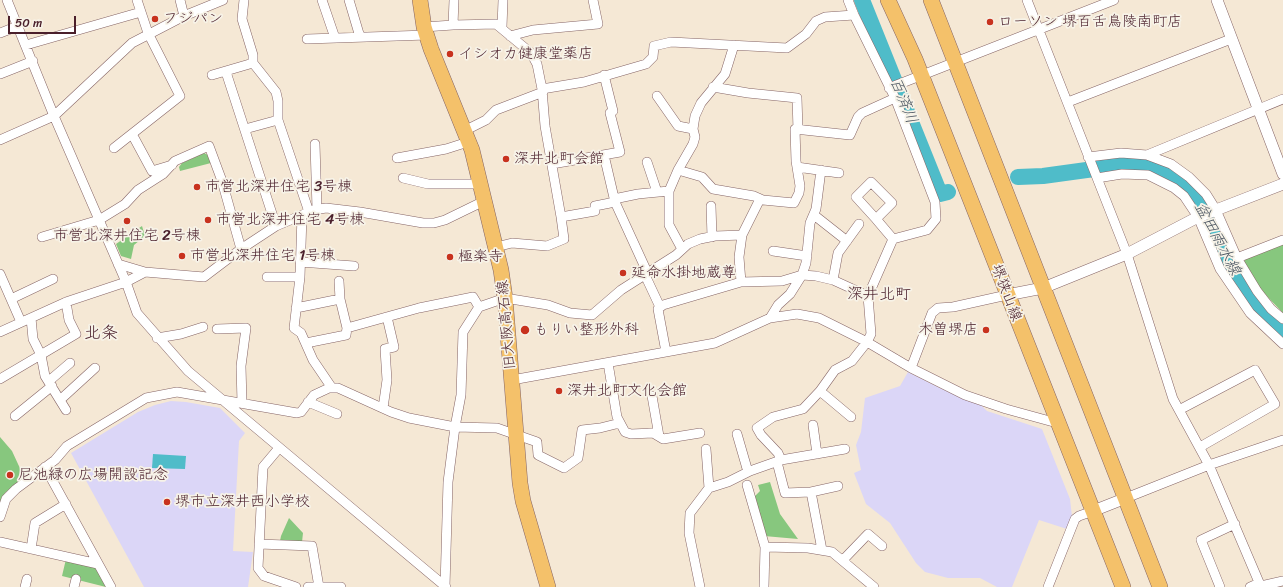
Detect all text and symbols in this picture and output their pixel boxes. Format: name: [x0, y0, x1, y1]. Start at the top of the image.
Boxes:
scale bar: [10, 8, 78, 34]
place label: フジパン: [163, 10, 223, 28]
text: 50 m: [15, 12, 42, 34]
place label: ローソン 堺百舌鳥陵南町店: [998, 13, 1182, 31]
marker: フジパン: [150, 14, 160, 24]
marker: ローソン 堺百舌鳥陵南町店: [985, 17, 995, 27]
place label: イシオカ健康堂薬店: [458, 45, 593, 63]
marker: イシオカ健康堂薬店: [445, 49, 455, 59]
water label: 百済川: [885, 75, 921, 127]
place label: 深井北町会館: [514, 150, 604, 168]
marker: 深井北町会館: [501, 154, 511, 164]
place label: 市営北深井住宅 3号棟: [205, 178, 352, 196]
marker: 市営北深井住宅 3号棟: [192, 182, 202, 192]
water label: 盆田雨水線: [1190, 199, 1244, 279]
place label: 市営北深井住宅 4号棟: [216, 211, 364, 229]
marker: 市営北深井住宅 4号棟: [203, 215, 213, 225]
marker: 市営北深井住宅 2号棟: [122, 216, 132, 226]
place label: 市営北深井住宅 2号棟: [53, 227, 201, 245]
place label: 市営北深井住宅 1号棟: [190, 247, 335, 265]
place label: 極楽寺: [458, 248, 503, 266]
marker: 市営北深井住宅 1号棟: [177, 251, 187, 261]
marker: 極楽寺: [445, 252, 455, 262]
street label: 堺狭山線: [987, 262, 1025, 324]
place label: 延命水掛地蔵尊: [631, 264, 736, 282]
marker: 延命水掛地蔵尊: [618, 268, 628, 278]
street label: 旧大阪高石線: [494, 279, 520, 371]
district label: 深井北町: [847, 285, 911, 305]
place label: もりい整形外科: [534, 321, 639, 339]
place label: 木曽堺店: [918, 321, 978, 339]
district label: 北条: [84, 324, 118, 344]
marker: もりい整形外科: [519, 324, 531, 336]
marker: 木曽堺店: [981, 325, 991, 335]
place label: 深井北町文化会館: [567, 382, 687, 400]
marker: 深井北町文化会館: [554, 386, 564, 396]
place label: 尼池緑の広場開設記念: [18, 466, 168, 484]
marker: 尼池緑の広場開設記念: [5, 470, 15, 480]
place label: 堺市立深井西小学校: [175, 493, 310, 511]
marker: 堺市立深井西小学校: [162, 497, 172, 507]

